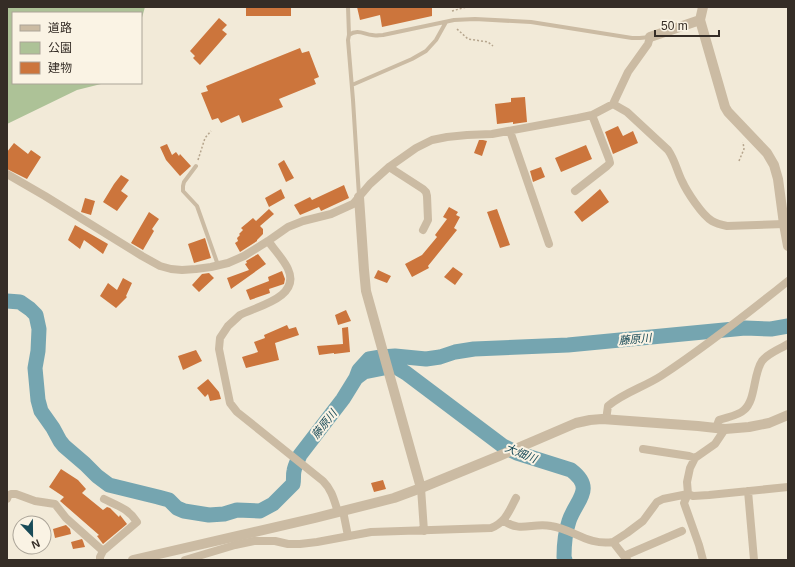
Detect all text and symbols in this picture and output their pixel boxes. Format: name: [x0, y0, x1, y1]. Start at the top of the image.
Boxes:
legend: [12, 12, 142, 84]
scale bar: [655, 12, 719, 38]
text: 50 m: [661, 19, 688, 33]
text: 道路: [48, 21, 72, 35]
text: 公園: [48, 41, 72, 55]
text: 建物: [48, 61, 72, 75]
water label: 藤原川: [618, 331, 653, 346]
water label: 藤原川: [309, 407, 340, 441]
water label: 大畑川: [503, 441, 539, 465]
north arrow: [12, 515, 52, 555]
text: N: [30, 537, 42, 551]

